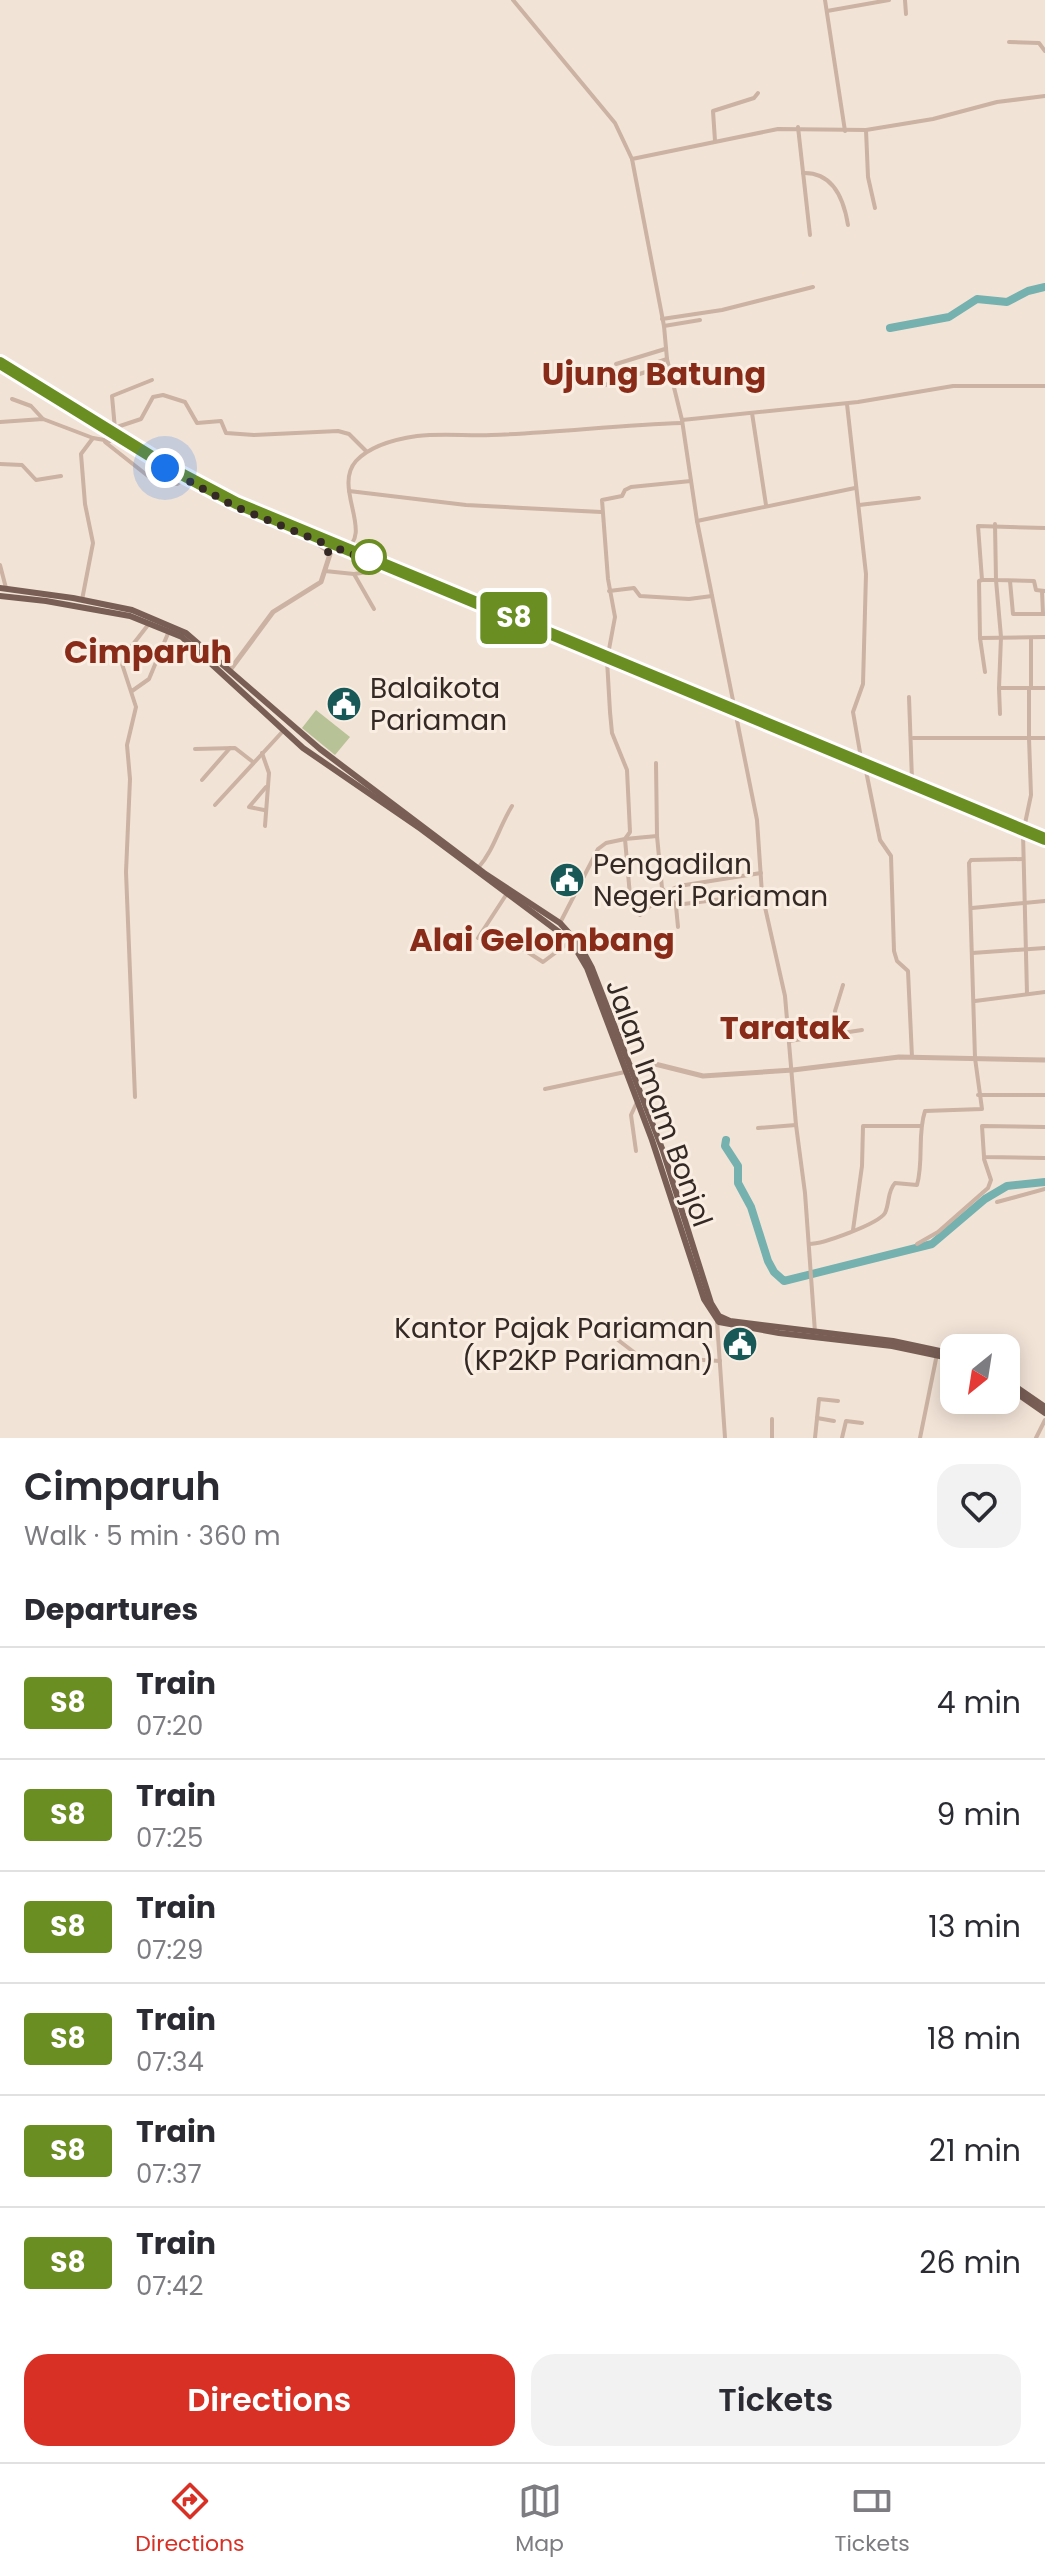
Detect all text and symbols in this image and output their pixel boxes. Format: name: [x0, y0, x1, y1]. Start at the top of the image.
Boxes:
district label: Ujung Batung: [542, 351, 766, 396]
your location: [145, 448, 185, 488]
unlabelled marker: [352, 540, 386, 574]
line badge: S8: [478, 592, 550, 644]
text: S8: [496, 598, 532, 637]
district label: Cimparuh: [64, 629, 232, 674]
place label: Balaikota Pariaman: [370, 669, 507, 740]
public building icon: Balaikota Pariaman: [325, 685, 363, 723]
place label: Pengadilan Negeri Pariaman: [593, 845, 828, 916]
public building icon: Pengadilan Negeri Pariaman: [548, 861, 586, 899]
district label: Alai Gelombang: [409, 917, 675, 962]
street label: Jalan Imam Bonjol: [596, 974, 722, 1232]
district label: Taratak: [720, 1005, 851, 1050]
place label: Kantor Pajak Pariaman (KP2KP Pariaman): [394, 1309, 714, 1380]
public building icon: Kantor Pajak Pariaman (KP2KP Pariaman): [721, 1325, 759, 1363]
north arrow: [940, 1334, 1020, 1414]
map controls: [940, 1334, 1020, 1414]
text: Cimparuh: [24, 1460, 221, 1513]
button: heart: [937, 1464, 1021, 1548]
text: Walk · 5 min · 360 m: [24, 1518, 281, 1554]
text: Departures: [24, 1588, 198, 1631]
text: Train: [136, 1662, 216, 1705]
text: 4 min: [937, 1681, 1021, 1724]
text: S8: [50, 1683, 86, 1722]
text: 07:20: [136, 1708, 203, 1744]
text: Train: [136, 1774, 216, 1817]
text: 9 min: [937, 1793, 1021, 1836]
text: S8: [50, 1795, 86, 1834]
text: 07:25: [136, 1820, 203, 1856]
text: Train: [136, 1886, 216, 1929]
text: 13 min: [928, 1905, 1021, 1948]
text: S8: [50, 1907, 86, 1946]
text: 07:29: [136, 1932, 203, 1968]
text: Train: [136, 1998, 216, 2041]
text: 18 min: [927, 2017, 1021, 2060]
text: S8: [50, 2019, 86, 2058]
text: 07:34: [136, 2044, 204, 2080]
text: Train: [136, 2110, 216, 2153]
text: 21 min: [929, 2129, 1021, 2172]
text: S8: [50, 2131, 86, 2170]
text: 07:37: [136, 2156, 202, 2192]
text: Train: [136, 2222, 216, 2265]
text: 26 min: [919, 2241, 1021, 2284]
text: S8: [50, 2243, 86, 2282]
text: 07:42: [136, 2268, 203, 2304]
button: Directions: [24, 2354, 515, 2446]
button: Tickets: [531, 2354, 1021, 2446]
tab: Directions: [135, 2479, 245, 2560]
tab: Map: [515, 2479, 564, 2560]
tab: Tickets: [835, 2479, 910, 2560]

